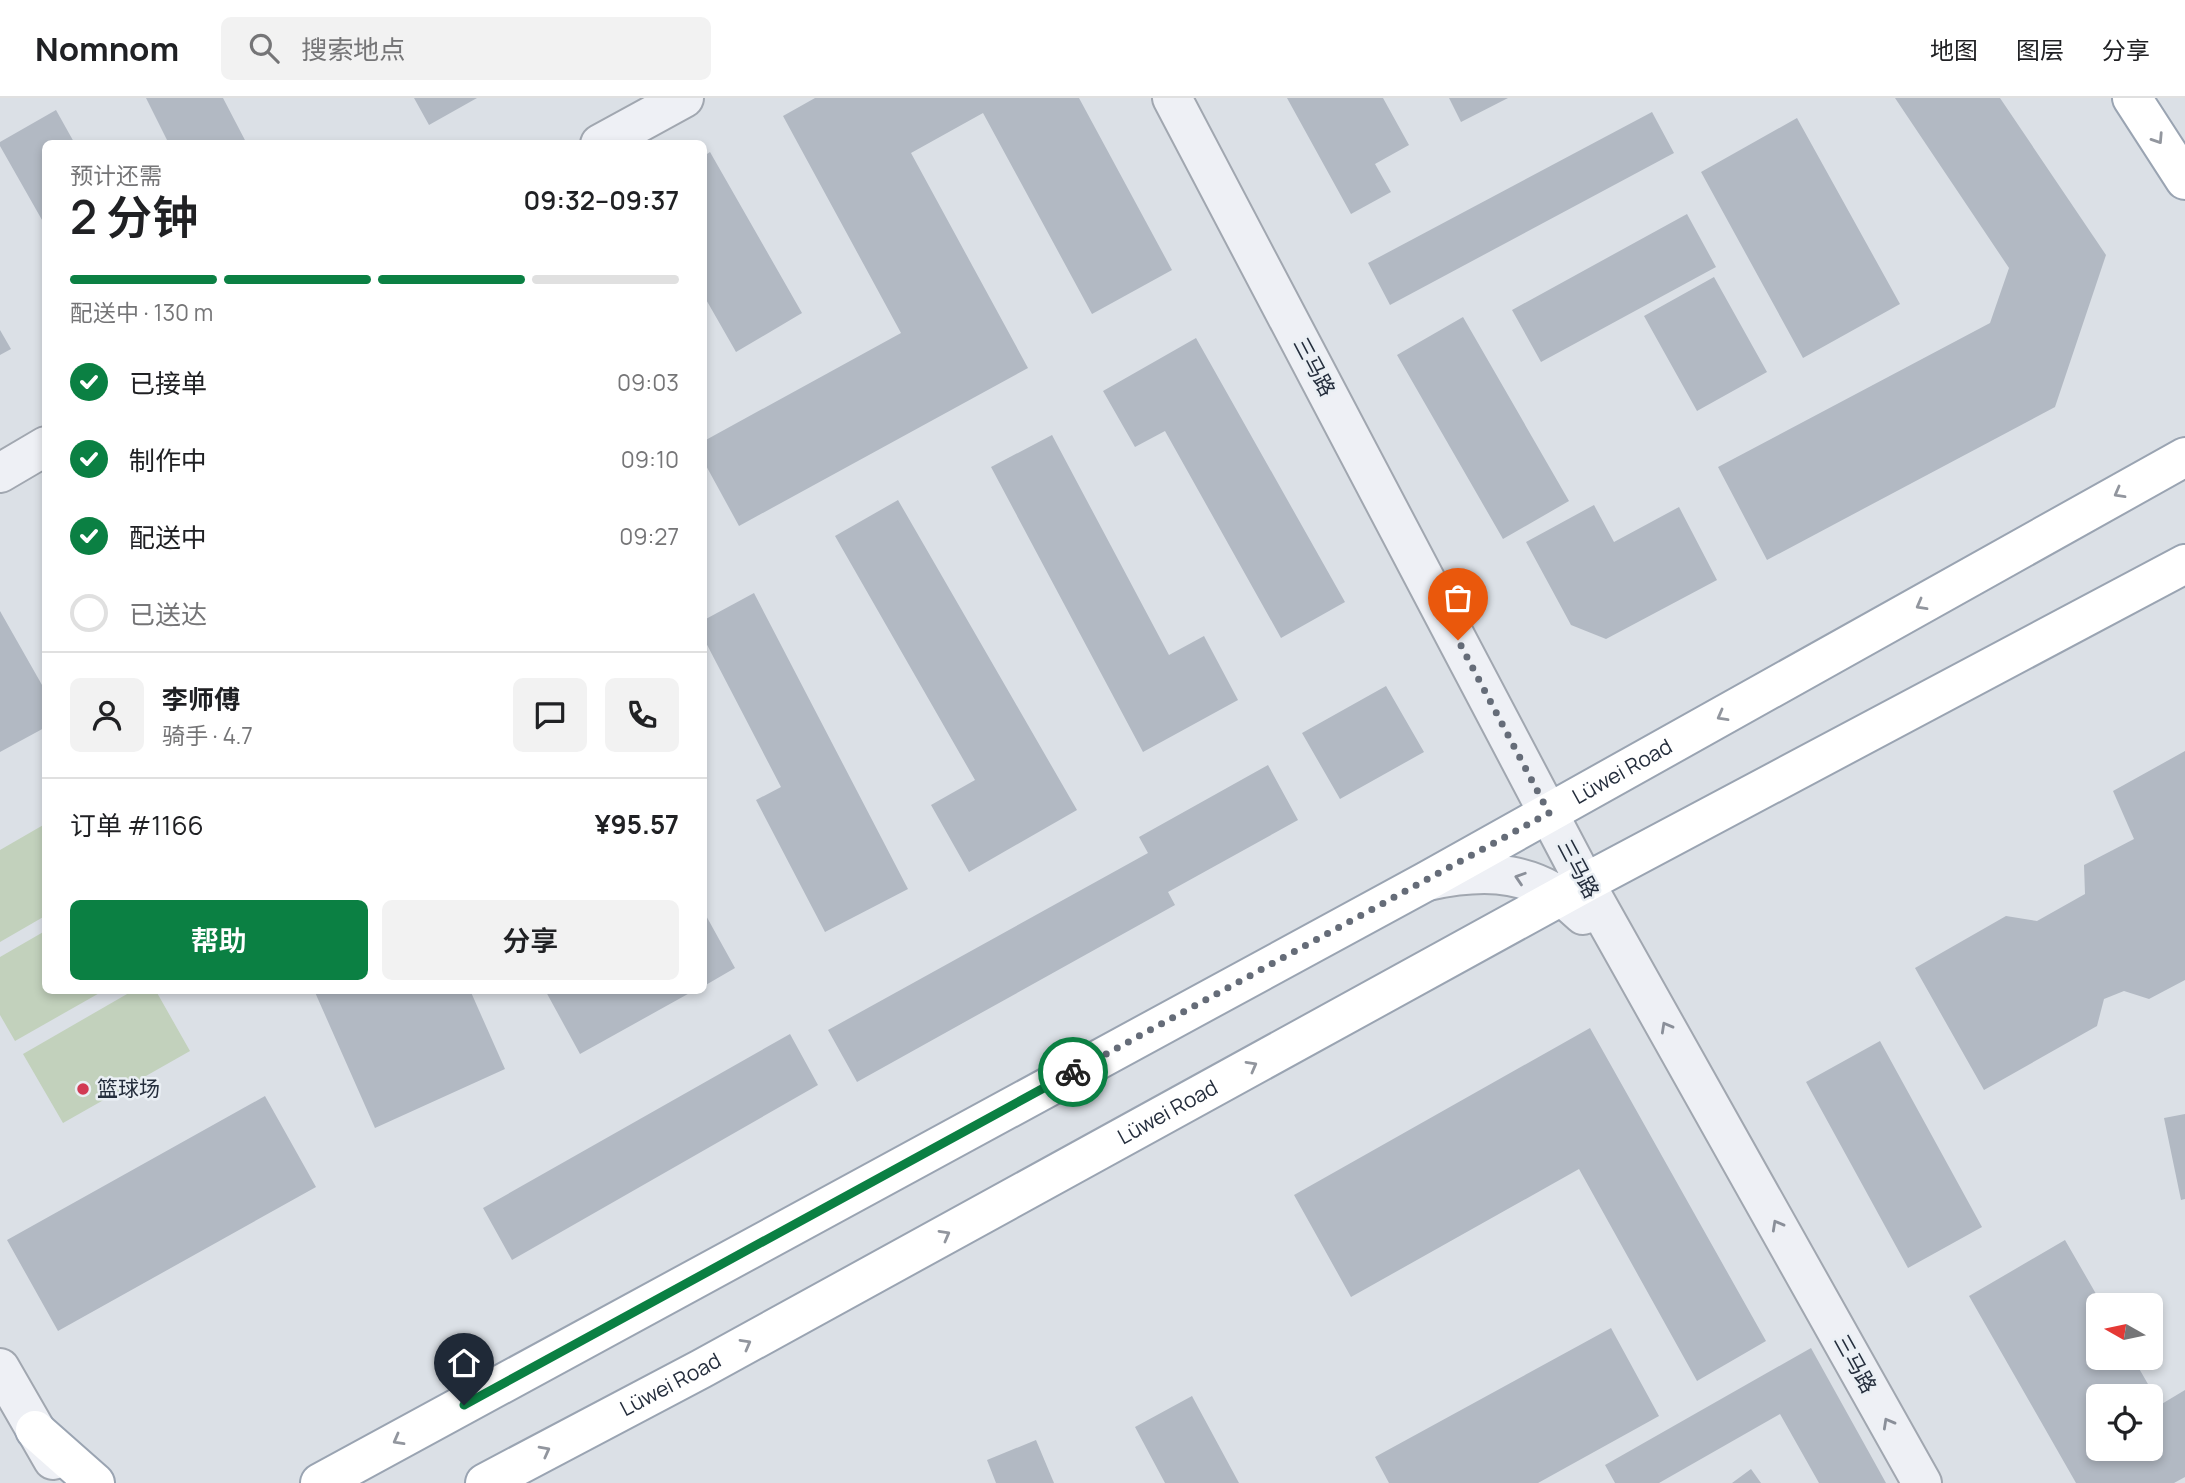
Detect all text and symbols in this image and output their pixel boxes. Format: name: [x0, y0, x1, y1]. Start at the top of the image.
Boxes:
search box: [221, 17, 711, 80]
text: Nomnom: [35, 26, 179, 71]
icon: search: [245, 29, 283, 67]
text: 搜索地点: [301, 31, 405, 67]
text: 地图: [1930, 33, 1978, 66]
text: 图层: [2016, 33, 2064, 66]
text: 分享: [2102, 33, 2150, 66]
one-way arrow: [2150, 131, 2163, 144]
text: 预计还需: [70, 159, 162, 191]
text: 09:32–09:37: [524, 182, 679, 218]
text: 2 分钟: [70, 185, 198, 248]
text: 配送中 · 130 m: [70, 296, 213, 328]
street label: 三马路: [1288, 332, 1342, 401]
icon: check: [70, 363, 108, 401]
text: 已接单: [129, 365, 207, 401]
text: 09:03: [617, 366, 679, 398]
icon: check: [70, 440, 108, 478]
text: 制作中: [129, 442, 207, 478]
text: 09:10: [621, 443, 679, 475]
one-way arrow: [2114, 485, 2127, 498]
icon: check: [70, 517, 108, 555]
text: 配送中: [129, 519, 207, 555]
text: 09:27: [619, 520, 679, 552]
pin: [1428, 568, 1488, 640]
icon: bag: [1439, 579, 1477, 617]
text: 已送达: [129, 596, 207, 632]
one-way arrow: [1915, 597, 1928, 610]
button: person: [70, 678, 144, 752]
button: chat: [513, 678, 587, 752]
button: phone: [605, 678, 679, 752]
text: 李师傅: [162, 681, 240, 717]
one-way arrow: [1717, 708, 1730, 721]
text: 骑手 · 4.7: [162, 719, 253, 751]
street label: Lüwei Road: [1567, 732, 1677, 810]
text: ¥95.57: [595, 806, 679, 842]
text: 订单 #1166: [70, 807, 204, 843]
street label: 三马路: [1552, 834, 1606, 903]
one-way arrow: [1515, 872, 1527, 887]
button: 帮助: [70, 900, 368, 980]
button: 分享: [382, 900, 679, 980]
one-way arrow: [1661, 1021, 1674, 1034]
courier: [1038, 1037, 1108, 1107]
icon: bike: [1054, 1053, 1092, 1091]
one-way arrow: [1245, 1061, 1258, 1075]
street label: Lüwei Road: [1112, 1073, 1222, 1150]
place label: 篮球场: [97, 1074, 160, 1102]
marker: 篮球场: [75, 1081, 91, 1097]
one-way arrow: [1772, 1220, 1785, 1232]
one-way arrow: [938, 1230, 951, 1243]
north arrow: [2086, 1293, 2163, 1370]
map controls: [2086, 1293, 2163, 1461]
street label: 三马路: [1828, 1329, 1883, 1398]
pin: [434, 1333, 494, 1405]
one-way arrow: [739, 1339, 751, 1352]
icon: home: [445, 1344, 483, 1382]
street label: Lüwei Road: [615, 1346, 726, 1422]
button: locate: [2086, 1384, 2163, 1461]
one-way arrow: [1883, 1418, 1896, 1431]
one-way arrow: [393, 1432, 405, 1445]
one-way arrow: [538, 1446, 550, 1459]

